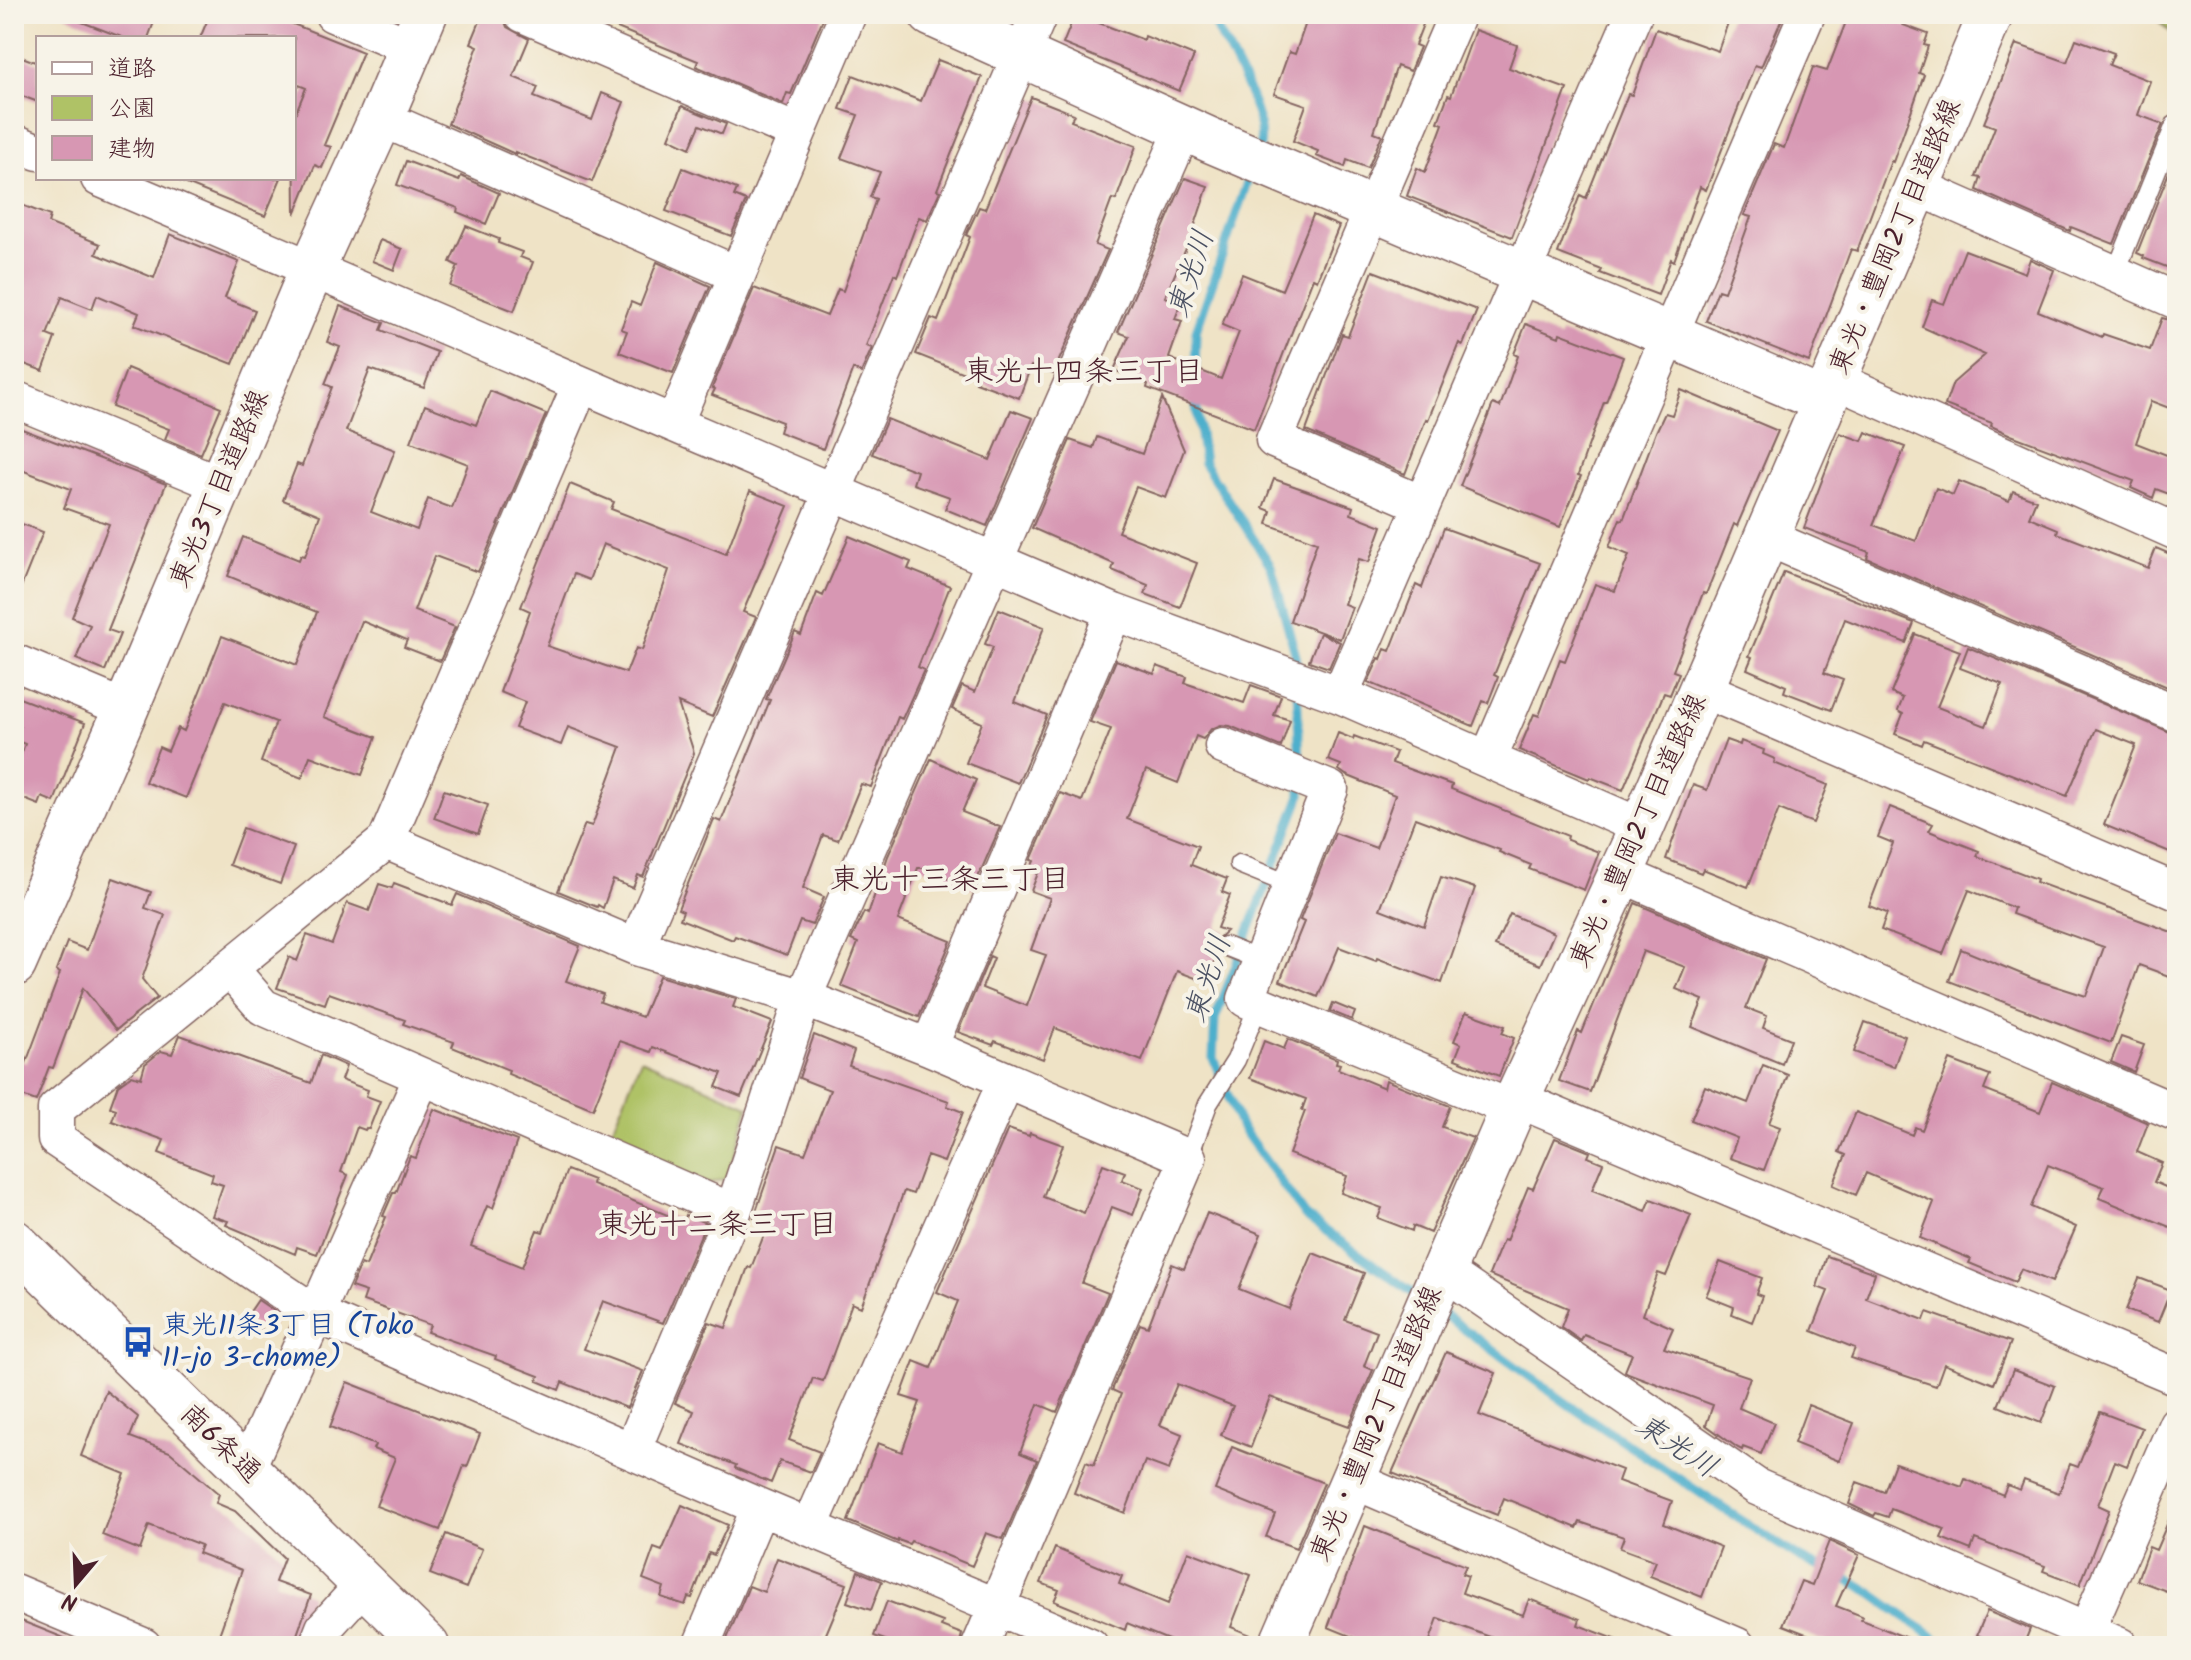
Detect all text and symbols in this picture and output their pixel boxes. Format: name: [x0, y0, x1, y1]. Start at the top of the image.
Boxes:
legend: [36, 36, 296, 180]
text: 道路: [108, 50, 156, 89]
text: 公園: [108, 90, 156, 129]
street label: 東光・豊岡2丁目道路線: [1817, 92, 1975, 382]
text: 建物: [108, 130, 156, 169]
water label: 東光川: [1155, 224, 1229, 324]
district label: 東光十四条三丁目: [964, 349, 1204, 397]
street label: 東光3丁目道路線: [158, 383, 282, 595]
street label: 東光・豊岡2丁目道路線: [1558, 687, 1720, 975]
district label: 東光十三条三丁目: [830, 857, 1070, 905]
water label: 東光川: [1172, 929, 1246, 1029]
district label: 東光十二条三丁目: [598, 1202, 838, 1250]
street label: 東光・豊岡2丁目道路線: [1298, 1279, 1456, 1569]
place label: 東光11条3丁目 (Toko 11-jo 3-chome): [162, 1304, 414, 1381]
bus stop icon: 東光11条3丁目 (Toko 11-jo 3-chome): [121, 1325, 155, 1359]
street label: 南6条通: [169, 1393, 271, 1495]
water label: 東光川: [1625, 1402, 1727, 1492]
north arrow: [36, 1544, 116, 1624]
text: N: [58, 1582, 83, 1619]

